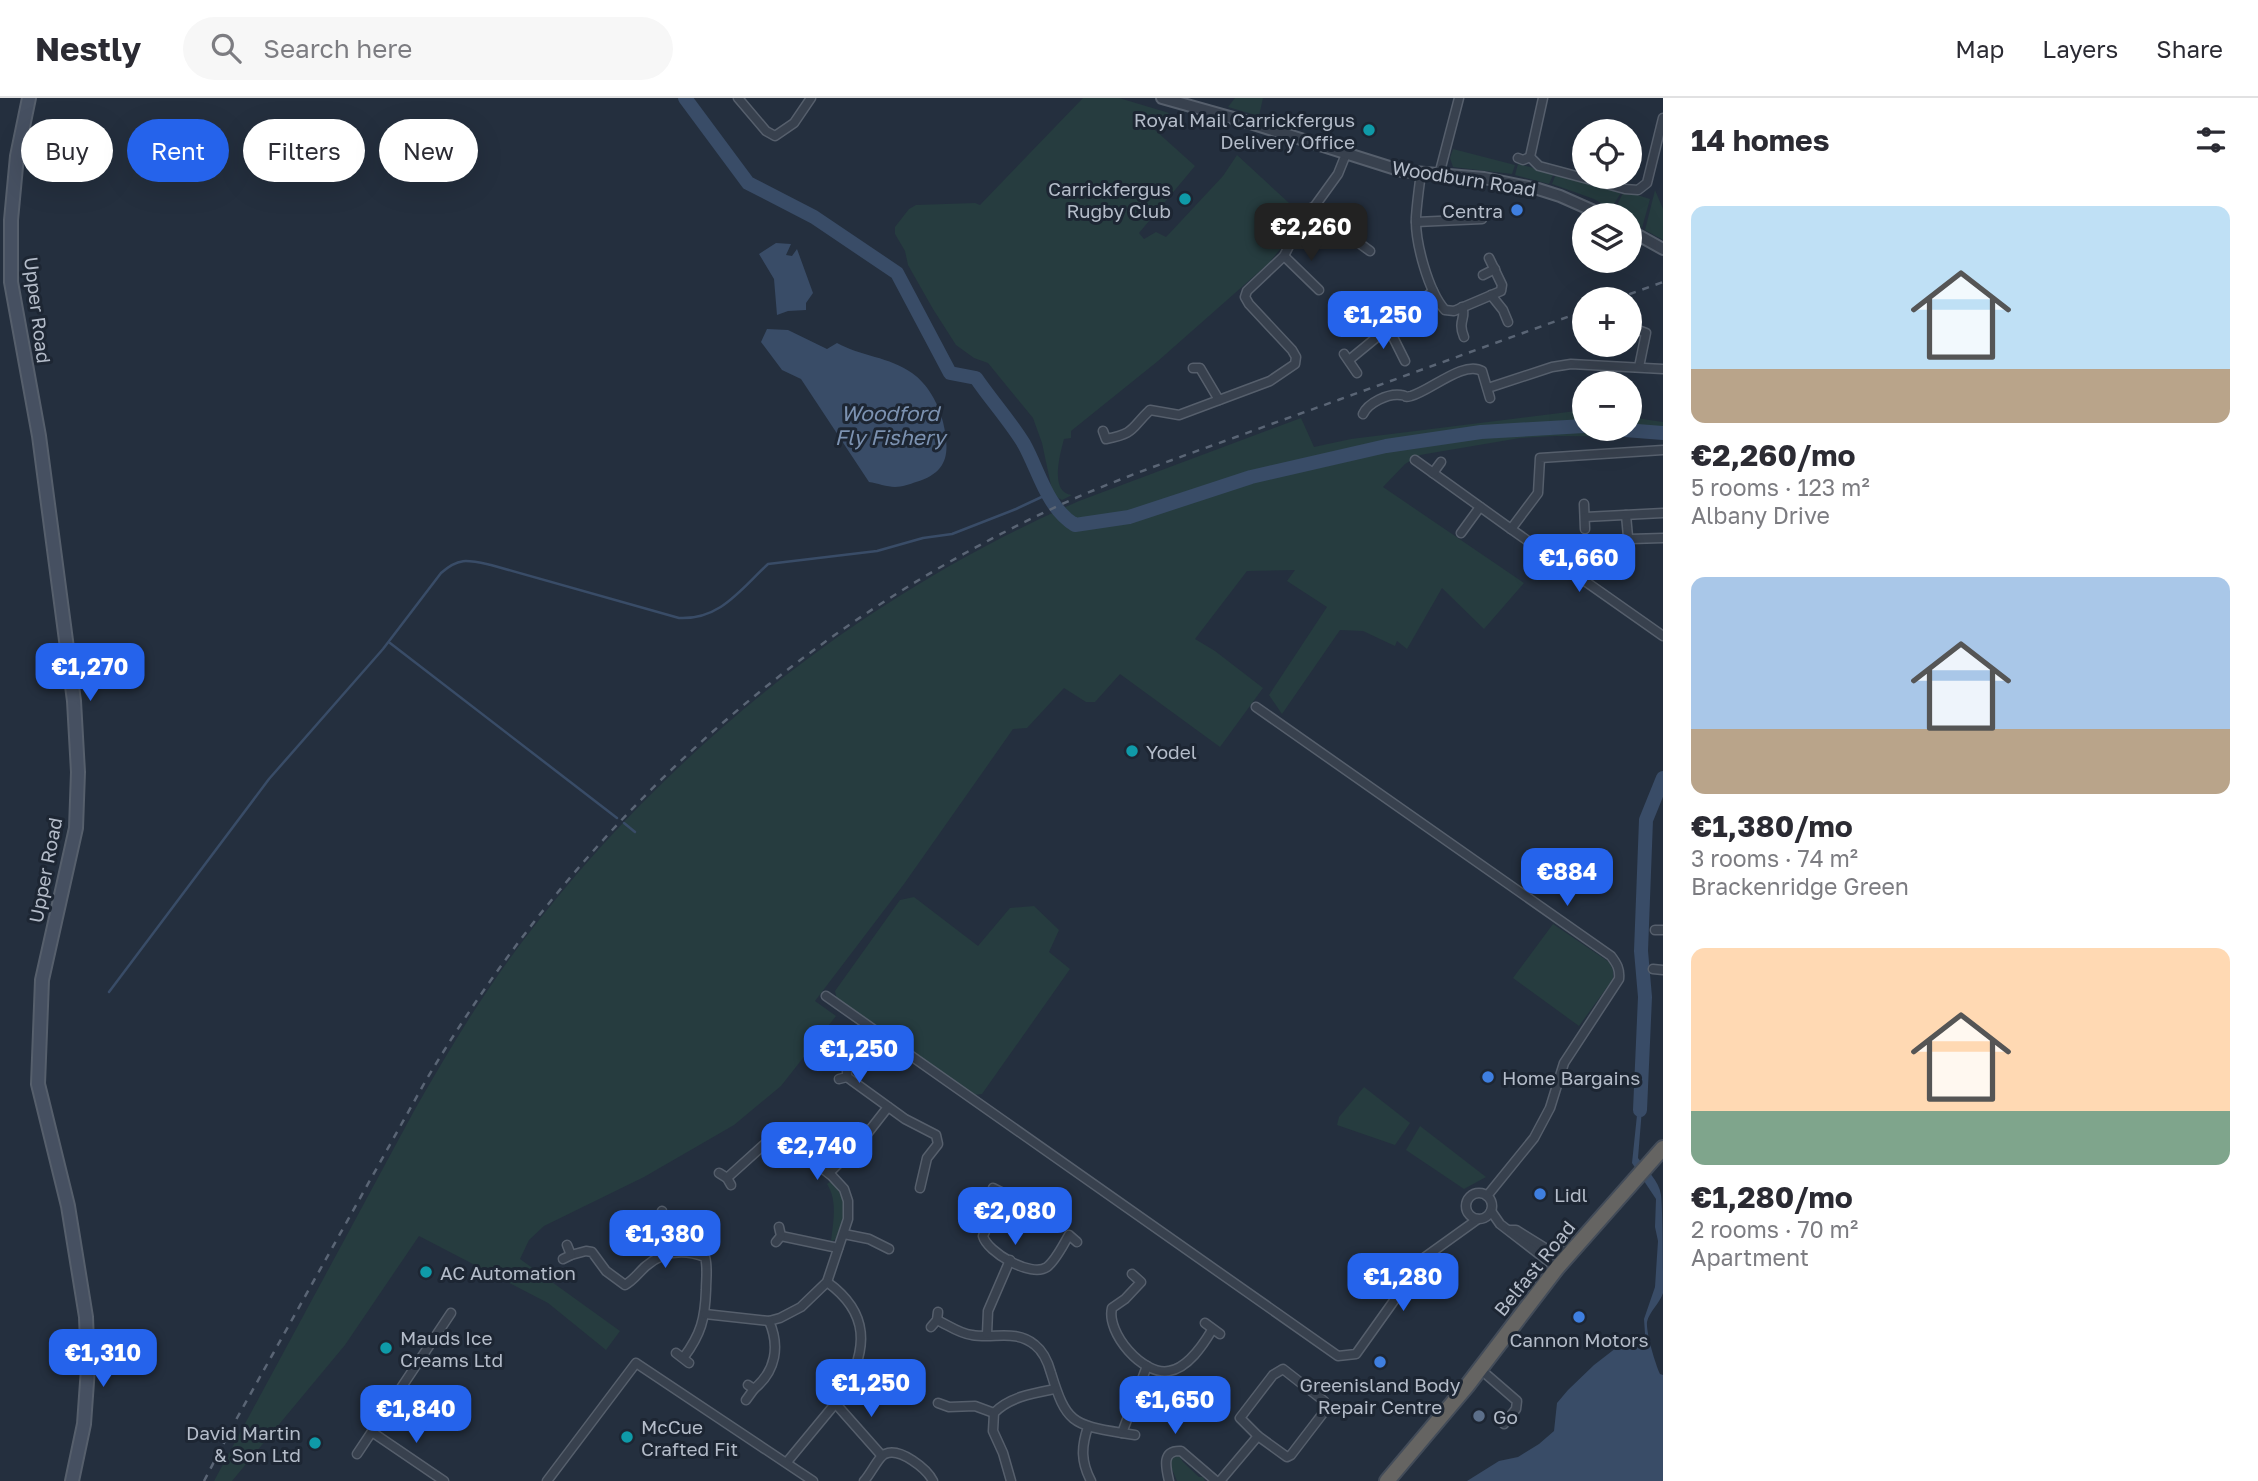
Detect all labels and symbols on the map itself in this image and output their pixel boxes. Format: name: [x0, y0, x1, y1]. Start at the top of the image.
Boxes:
place label: Royal Mail Carrickfergus Delivery Office: [1134, 108, 1355, 153]
marker: Royal Mail Carrickfergus Delivery Office: [1361, 122, 1377, 138]
street label: Woodburn Road: [1390, 155, 1538, 201]
place label: Carrickfergus Rugby Club: [1048, 177, 1171, 222]
marker: Carrickfergus Rugby Club: [1177, 191, 1193, 207]
place label: Centra: [1442, 199, 1503, 222]
marker: Centra: [1509, 202, 1525, 218]
pin: €2,260: [1254, 204, 1368, 263]
street label: Upper Road: [20, 256, 56, 364]
pin: €1,250: [1326, 292, 1440, 351]
water label: Woodford Fly Fishery: [835, 400, 949, 450]
pin: €1,660: [1522, 534, 1636, 594]
pin: €1,270: [33, 644, 147, 703]
place label: Yodel: [1146, 740, 1197, 763]
marker: Yodel: [1124, 743, 1140, 759]
street label: Upper Road: [24, 815, 66, 925]
pin: €884: [1526, 848, 1608, 908]
pin: €1,250: [802, 1026, 916, 1085]
place label: Home Bargains: [1502, 1066, 1640, 1089]
marker: Home Bargains: [1480, 1069, 1496, 1085]
pin: €2,740: [760, 1122, 874, 1182]
place label: Lidl: [1554, 1183, 1588, 1206]
marker: Lidl: [1532, 1186, 1548, 1202]
pin: €2,080: [958, 1188, 1072, 1247]
pin: €1,380: [608, 1210, 722, 1270]
street label: Belfast Road: [1489, 1216, 1579, 1320]
pin: €1,280: [1346, 1254, 1460, 1313]
place label: AC Automation: [440, 1261, 576, 1284]
marker: AC Automation: [418, 1264, 434, 1280]
marker: Cannon Motors: [1571, 1309, 1587, 1325]
place label: Mauds Ice Creams Ltd: [400, 1326, 503, 1371]
place label: Cannon Motors: [1509, 1328, 1649, 1351]
pin: €1,310: [46, 1330, 160, 1389]
marker: Mauds Ice Creams Ltd: [378, 1340, 394, 1356]
marker: Greenisland Body Repair Centre: [1372, 1354, 1388, 1370]
pin: €1,250: [814, 1360, 928, 1419]
place label: Greenisland Body Repair Centre: [1300, 1373, 1461, 1418]
pin: €1,650: [1118, 1376, 1232, 1436]
pin: €1,840: [359, 1386, 473, 1445]
place label: Go: [1493, 1405, 1518, 1428]
marker: Go: [1471, 1408, 1487, 1424]
place label: McCue Crafted Fit: [641, 1415, 738, 1460]
place label: David Martin & Son Ltd: [186, 1421, 301, 1466]
marker: McCue Crafted Fit: [619, 1429, 635, 1445]
marker: David Martin & Son Ltd: [307, 1435, 323, 1451]

